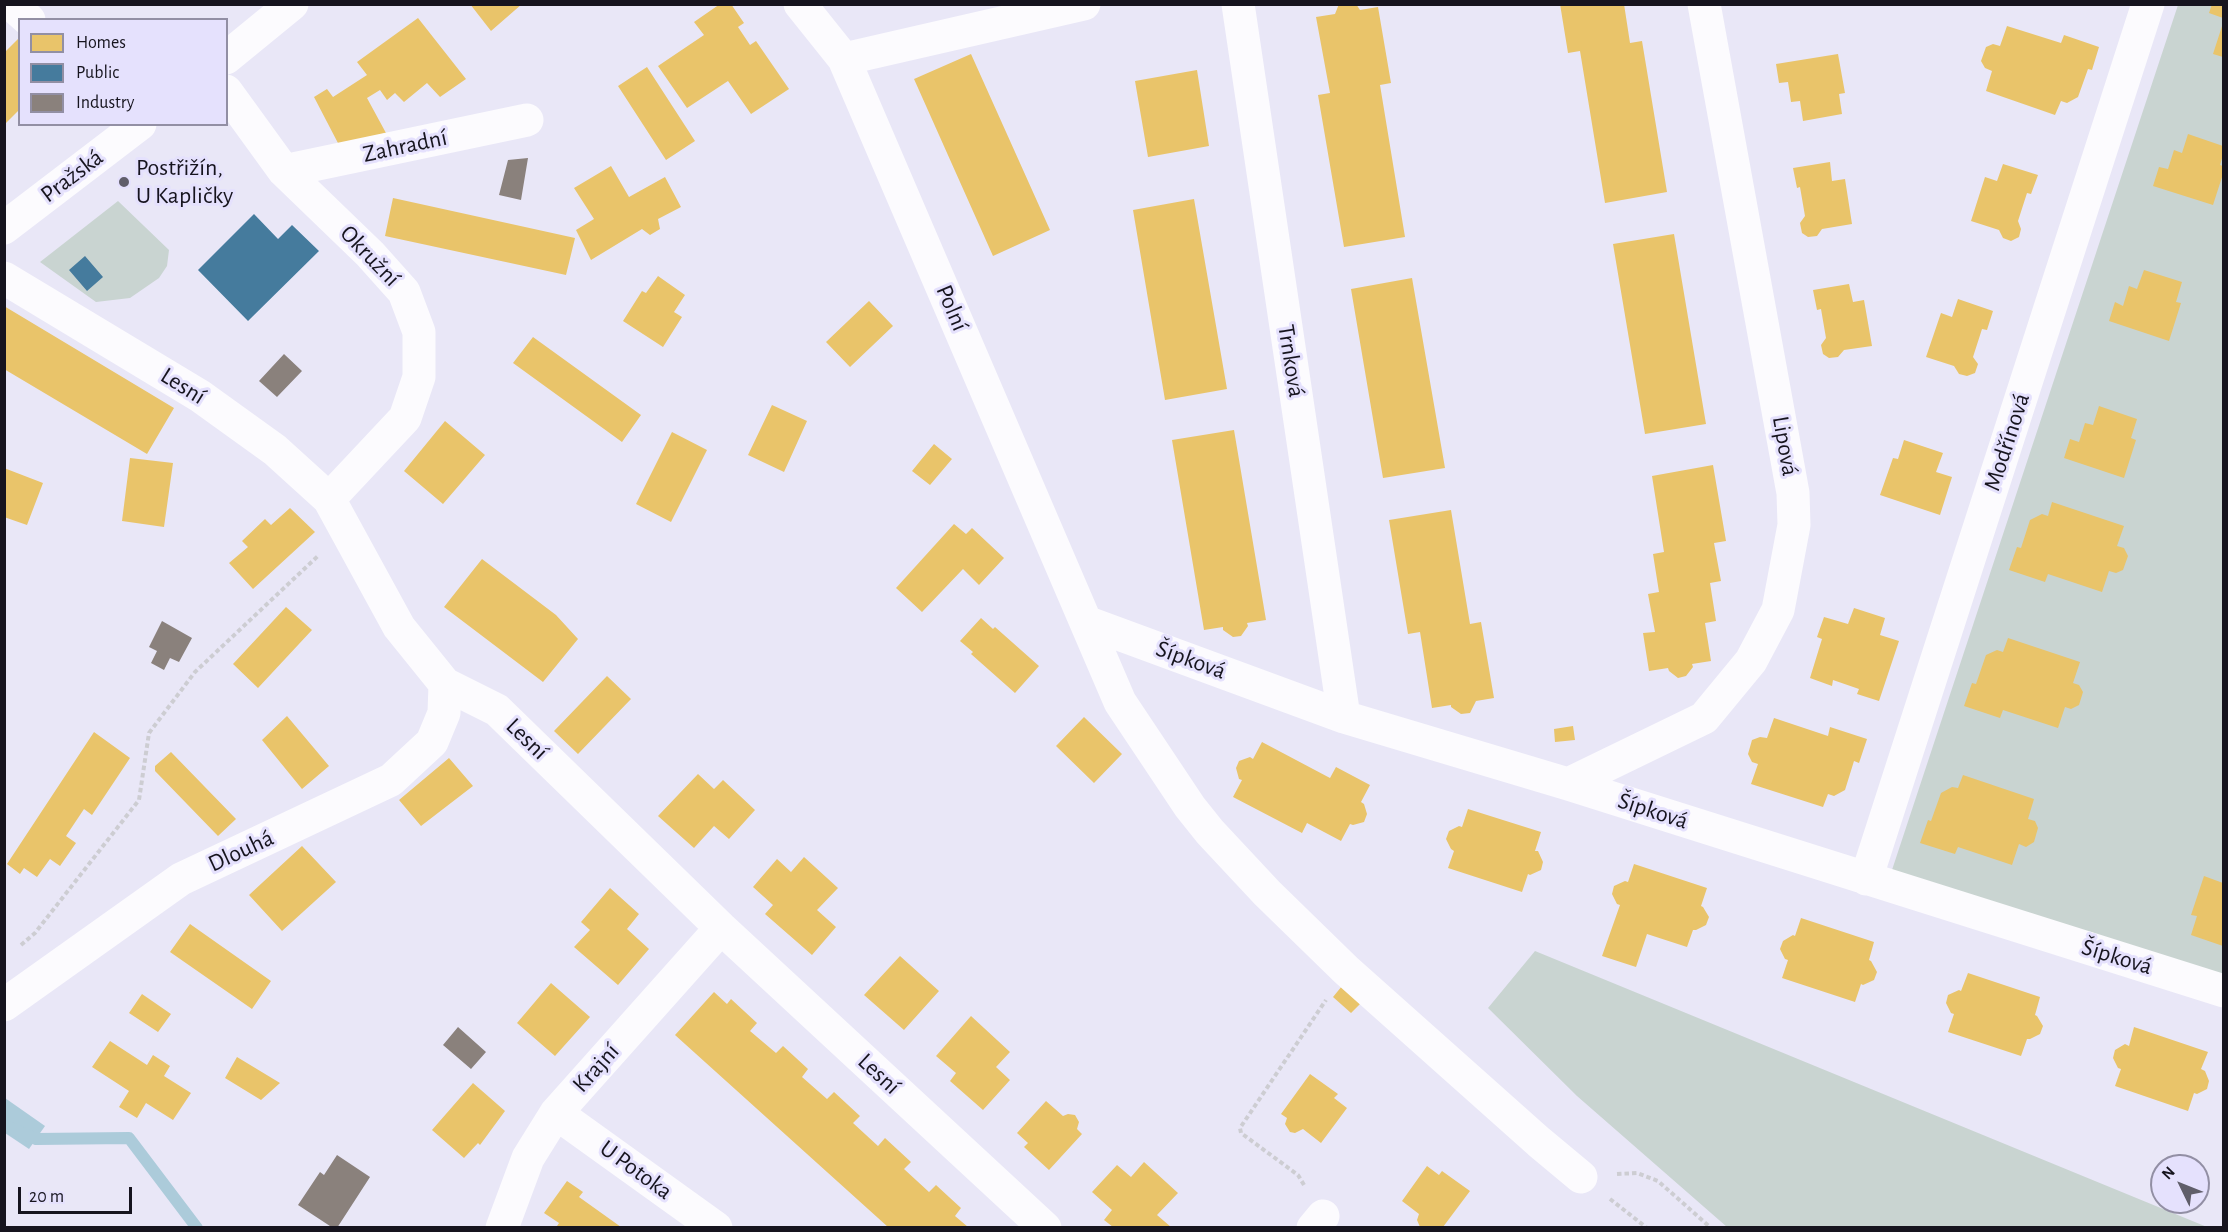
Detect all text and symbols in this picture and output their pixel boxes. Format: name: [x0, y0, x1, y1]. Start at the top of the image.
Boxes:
legend: [18, 18, 228, 126]
text: Homes: [76, 34, 126, 52]
text: Public: [76, 64, 119, 82]
text: Industry: [76, 94, 135, 112]
street label: Zahradní: [360, 123, 450, 169]
street label: Pražská: [35, 143, 109, 209]
place label: Postřižín, U Kapličky: [136, 154, 233, 210]
marker: Postřižín, U Kapličky: [117, 175, 131, 189]
street label: Okružní: [334, 219, 406, 293]
street label: Polní: [929, 281, 975, 335]
street label: Trnková: [1271, 323, 1311, 399]
street label: Lesní: [155, 361, 211, 411]
street label: Modřínová: [1978, 390, 2036, 494]
street label: Lipová: [1766, 414, 1804, 478]
street label: Šípková: [1152, 634, 1230, 686]
street label: Lesní: [500, 712, 554, 766]
street label: Šípková: [1614, 786, 1692, 836]
street label: Dlouhá: [204, 823, 278, 879]
street label: Šípková: [2078, 933, 2156, 981]
street label: Krajní: [567, 1038, 625, 1098]
street label: Lesní: [852, 1047, 906, 1101]
street label: U Potoka: [594, 1134, 678, 1206]
north arrow: [2150, 1154, 2210, 1214]
text: N: [2159, 1164, 2178, 1183]
scale bar: [21, 1175, 135, 1213]
text: 20 m: [29, 1188, 64, 1206]

